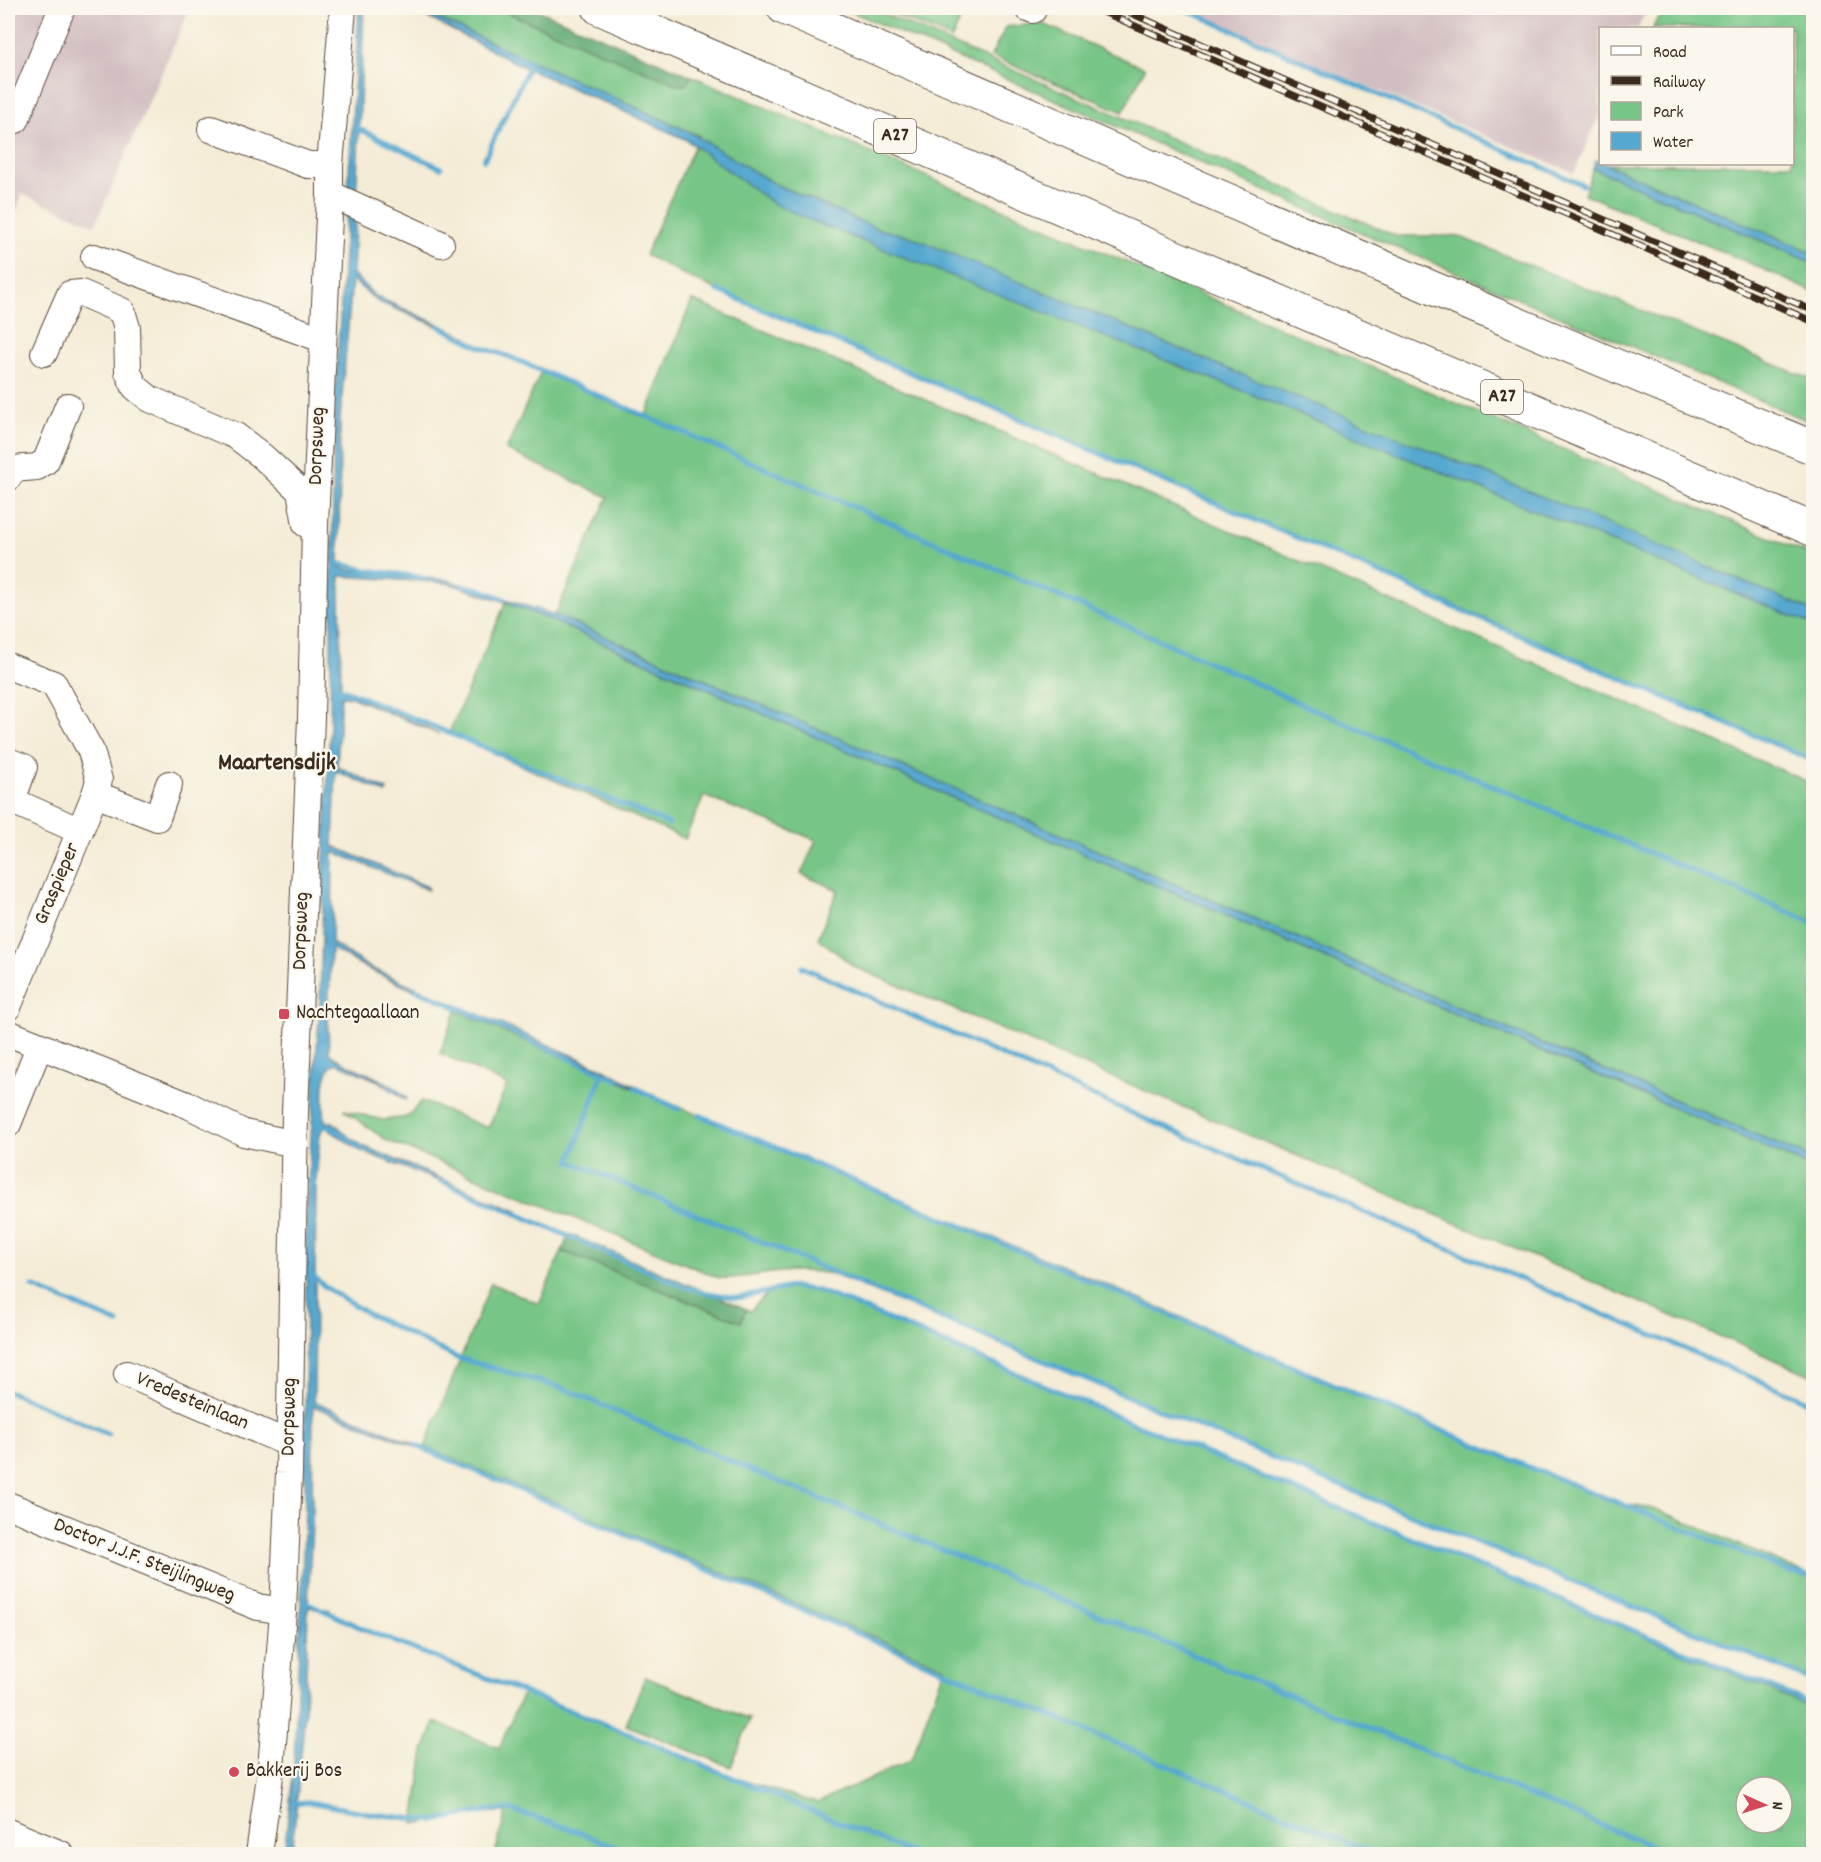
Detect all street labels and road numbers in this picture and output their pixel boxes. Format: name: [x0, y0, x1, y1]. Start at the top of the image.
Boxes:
road number: A27: [874, 119, 916, 153]
road number: A27: [1481, 380, 1523, 414]
street label: Dorpsweg: [302, 406, 334, 486]
street label: Graspieper: [27, 838, 89, 930]
street label: Dorpsweg: [286, 891, 318, 971]
street label: Vredesteinlaan: [131, 1365, 253, 1439]
street label: Dorpsweg: [274, 1378, 306, 1456]
street label: Doctor J.J.F. Steijlingweg: [49, 1511, 239, 1611]

